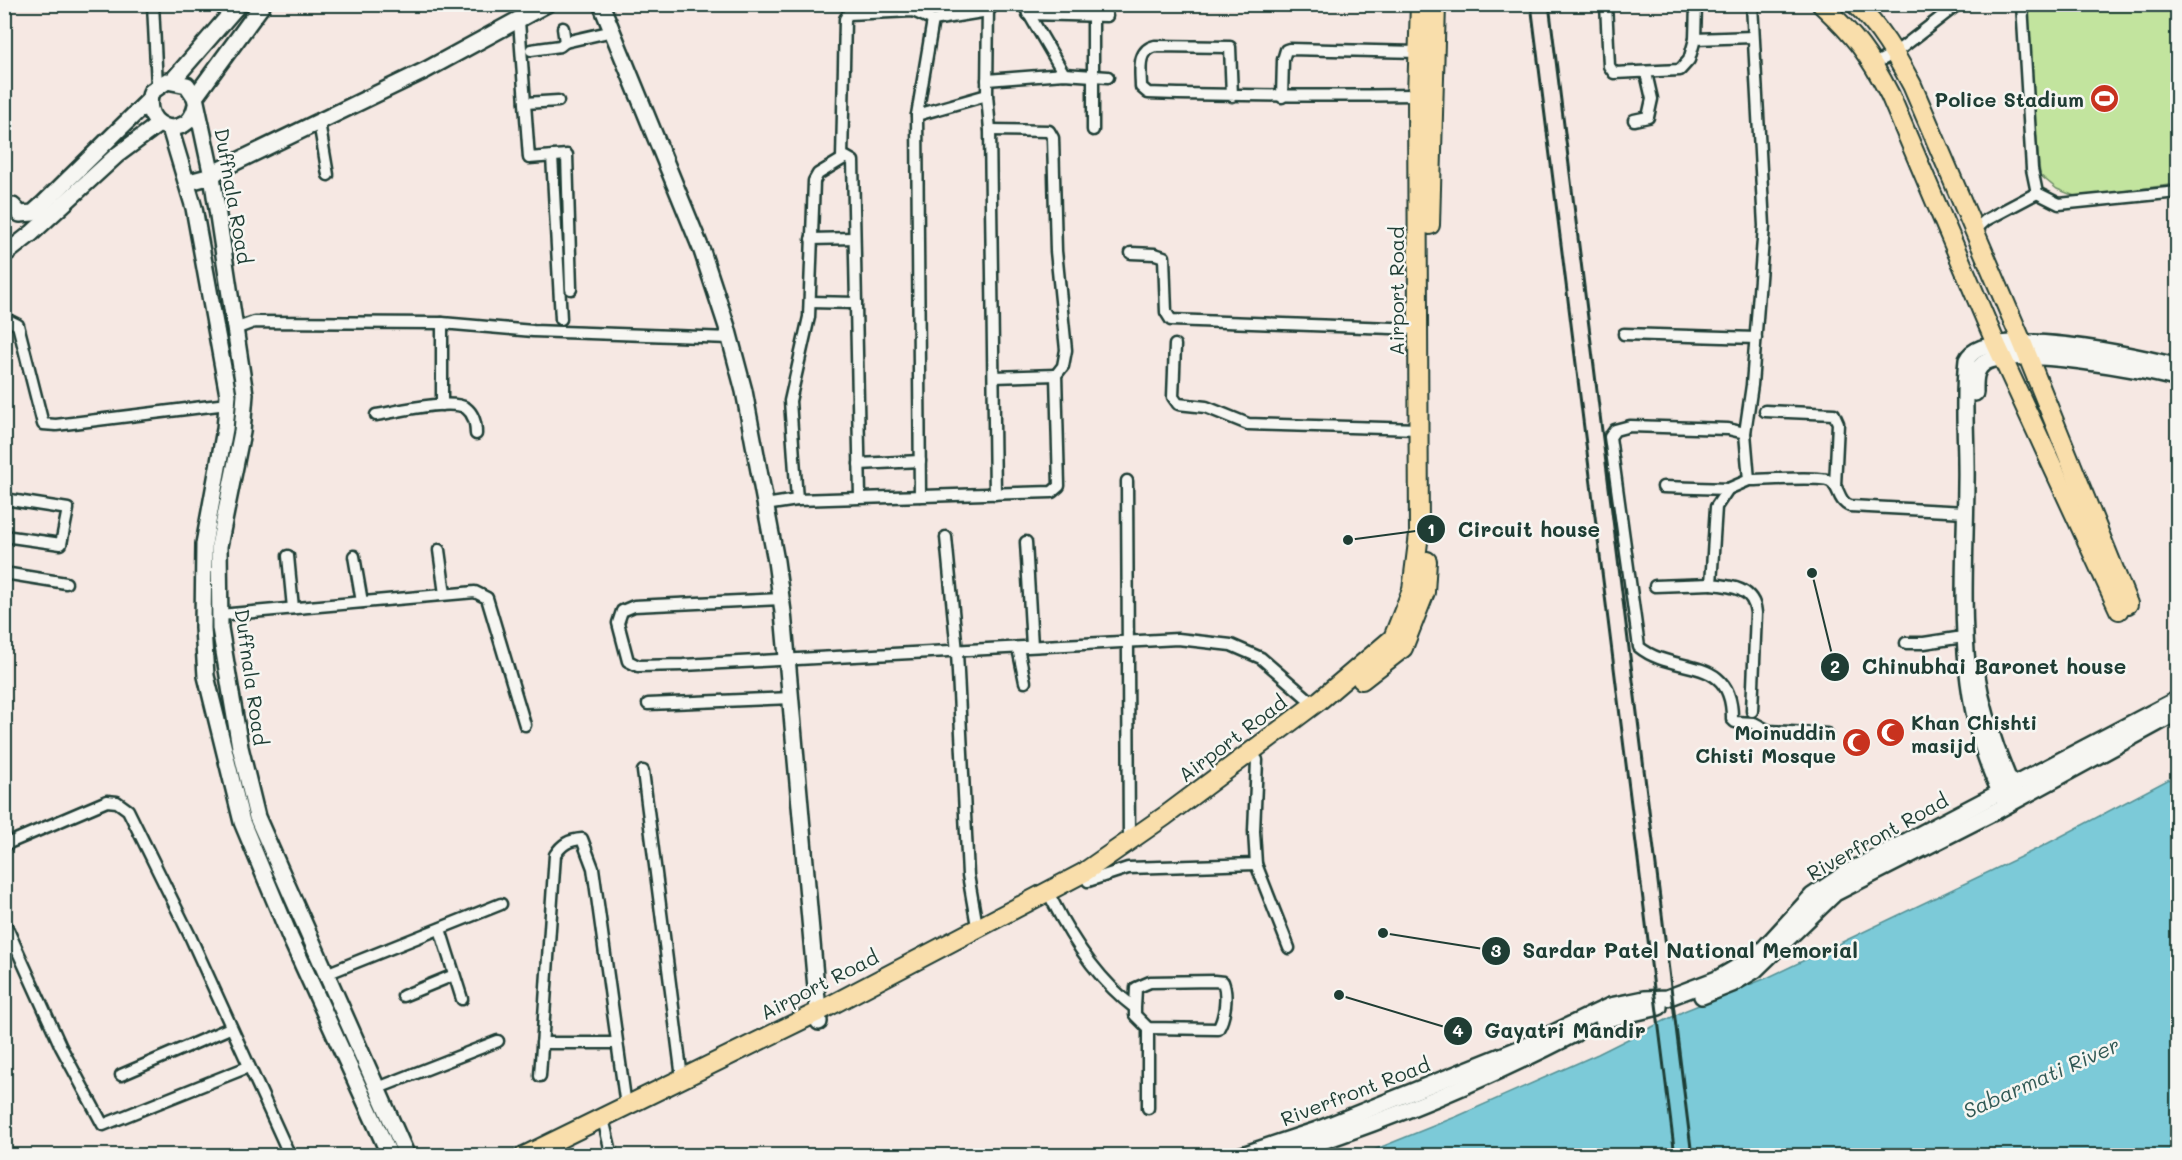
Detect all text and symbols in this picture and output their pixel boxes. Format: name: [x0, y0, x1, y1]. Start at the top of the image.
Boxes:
sports icon: Police Stadium: [2089, 83, 2121, 115]
place label: Police Stadium: [1935, 86, 2084, 112]
street label: Duffnala Road: [209, 126, 259, 266]
street label: Airport Road: [1383, 226, 1409, 356]
callout: Circuit house: [1416, 510, 1612, 549]
text: Circuit house: [1458, 515, 1600, 542]
text: 1: [1427, 517, 1435, 541]
street label: Duffnala Road: [230, 607, 274, 747]
callout: Chinubhai Baronet house: [1820, 648, 2138, 687]
text: Chinubhai Baronet house: [1862, 652, 2126, 679]
text: 2: [1830, 654, 1840, 678]
street label: Airport Road: [1173, 689, 1291, 787]
place label: Khan Chishti masijd: [1911, 709, 2037, 758]
mosque icon: Khan Chishti masijd: [1874, 717, 1906, 749]
place label: Moinuddin Chisti Mosque: [1695, 719, 1836, 768]
mosque icon: Moinuddin Chisti Mosque: [1841, 727, 1873, 759]
street label: Riverfront Road: [1802, 786, 1952, 886]
callout: Sardar Patel National Memorial: [1481, 931, 1870, 970]
text: Sardar Patel National Memorial: [1522, 936, 1858, 963]
text: 3: [1491, 938, 1502, 962]
street label: Airport Road: [756, 943, 882, 1025]
callout: Gayatri Mandir: [1443, 1011, 1658, 1050]
text: Gayatri Mandir: [1484, 1016, 1646, 1044]
text: 4: [1452, 1018, 1464, 1042]
water label: Sabarmati River: [1958, 1030, 2124, 1124]
street label: Riverfront Road: [1277, 1051, 1433, 1131]

